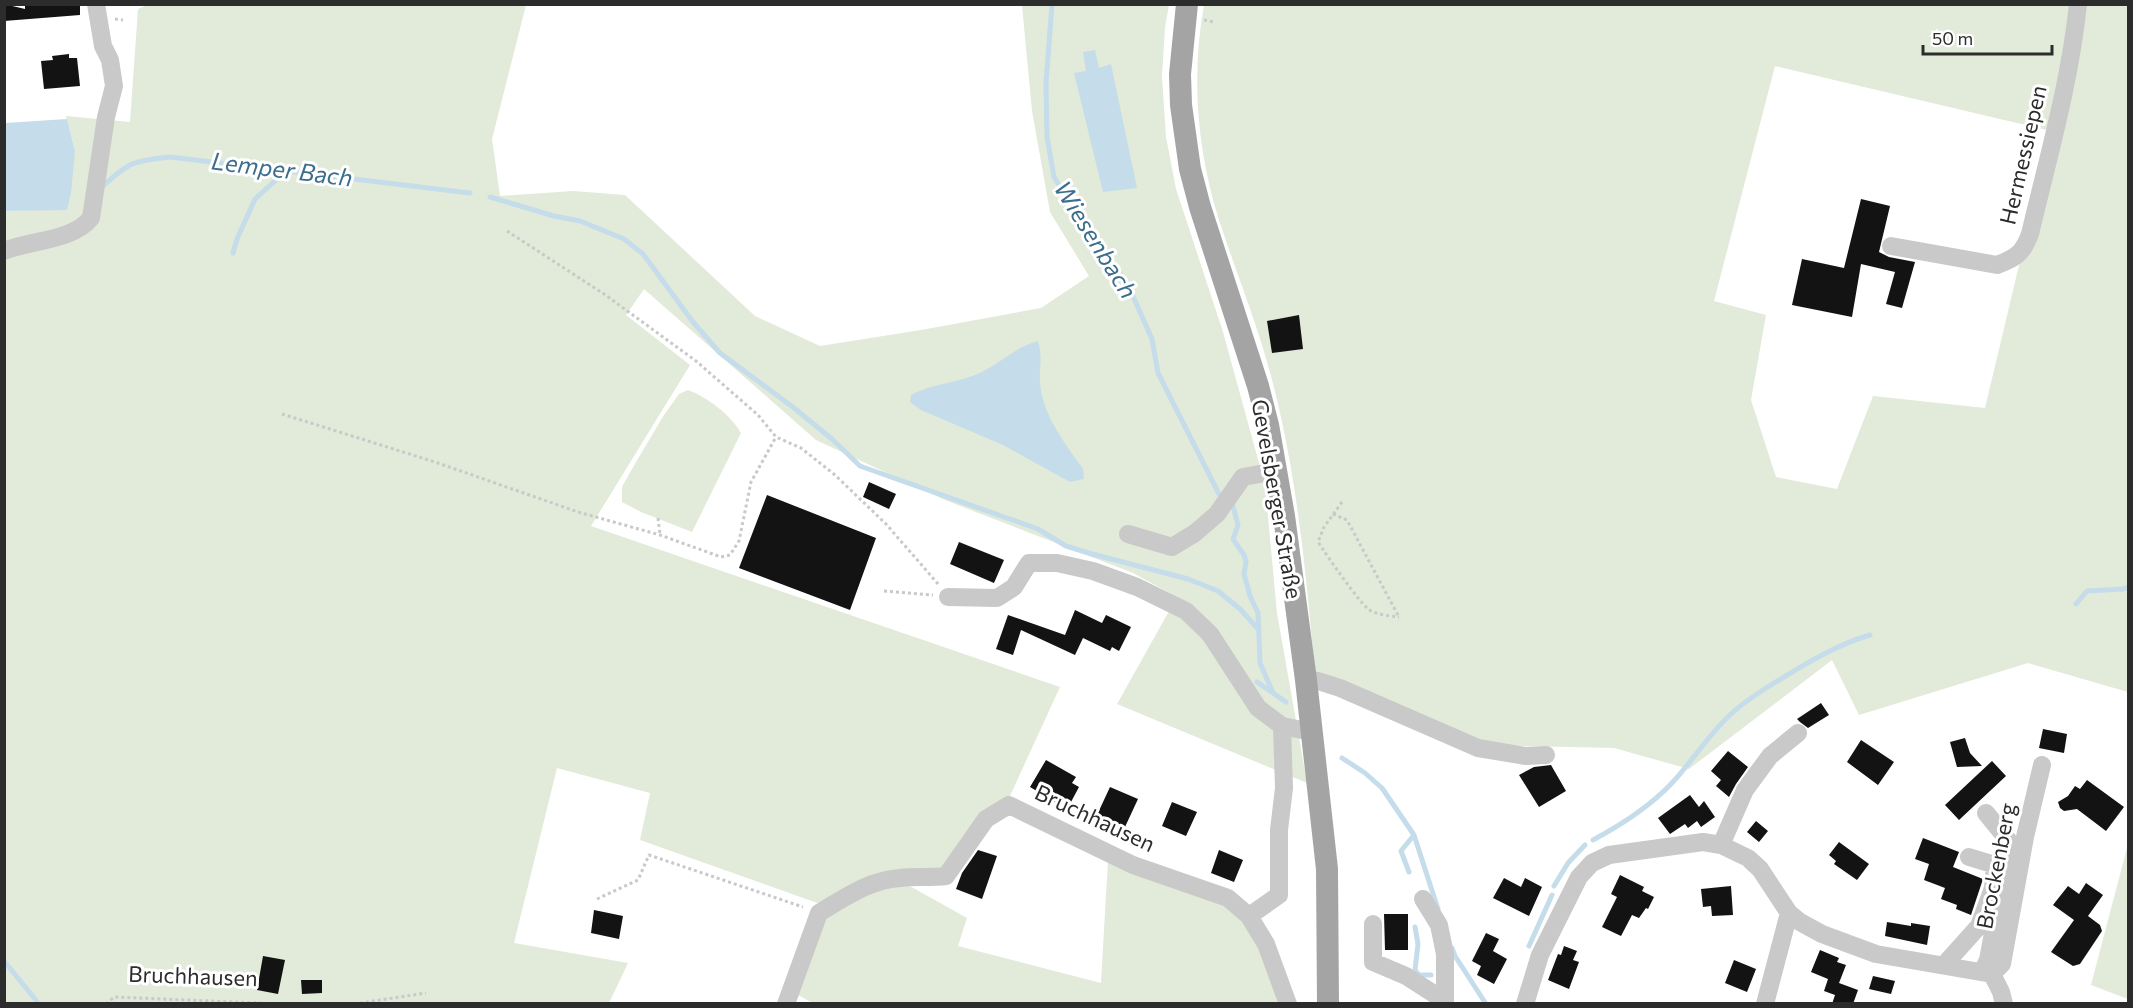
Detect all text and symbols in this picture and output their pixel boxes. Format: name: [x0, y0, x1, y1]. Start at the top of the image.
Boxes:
scale bar: [1923, 18, 2052, 56]
text: 50 m: [1932, 27, 1973, 49]
street label: Hermessiepen: [1993, 83, 2052, 227]
water label: Lemper Bach: [210, 145, 354, 192]
water label: Wiesenbach: [1049, 175, 1144, 303]
street label: Gevelsberger Straße: [1247, 397, 1308, 601]
street label: Bruchhausen: [1031, 778, 1160, 857]
street label: Brockenberg: [1970, 801, 2021, 931]
street label: Bruchhausen: [128, 960, 258, 991]

